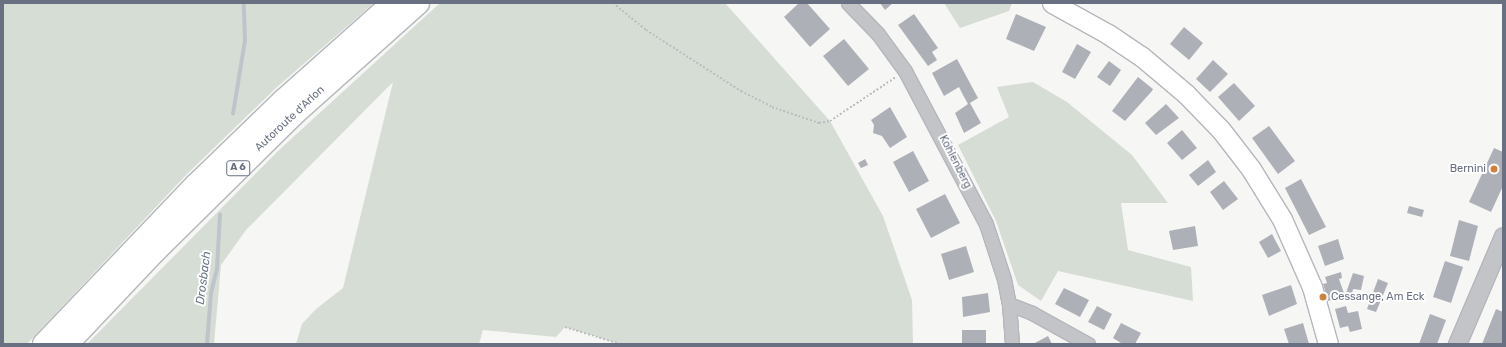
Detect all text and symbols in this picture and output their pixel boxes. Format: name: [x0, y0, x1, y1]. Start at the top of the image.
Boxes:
street label: Autoroute d'Arlon: [253, 83, 327, 155]
street label: Kohlenberg: [936, 133, 974, 191]
road number: A 6: [226, 160, 250, 176]
place label: Bernini: [1450, 162, 1486, 176]
marker: Bernini: [1489, 164, 1499, 174]
water label: Drosbach: [194, 250, 214, 306]
place label: Cessange, Am Eck: [1331, 290, 1425, 304]
marker: Cessange, Am Eck: [1318, 292, 1328, 302]

